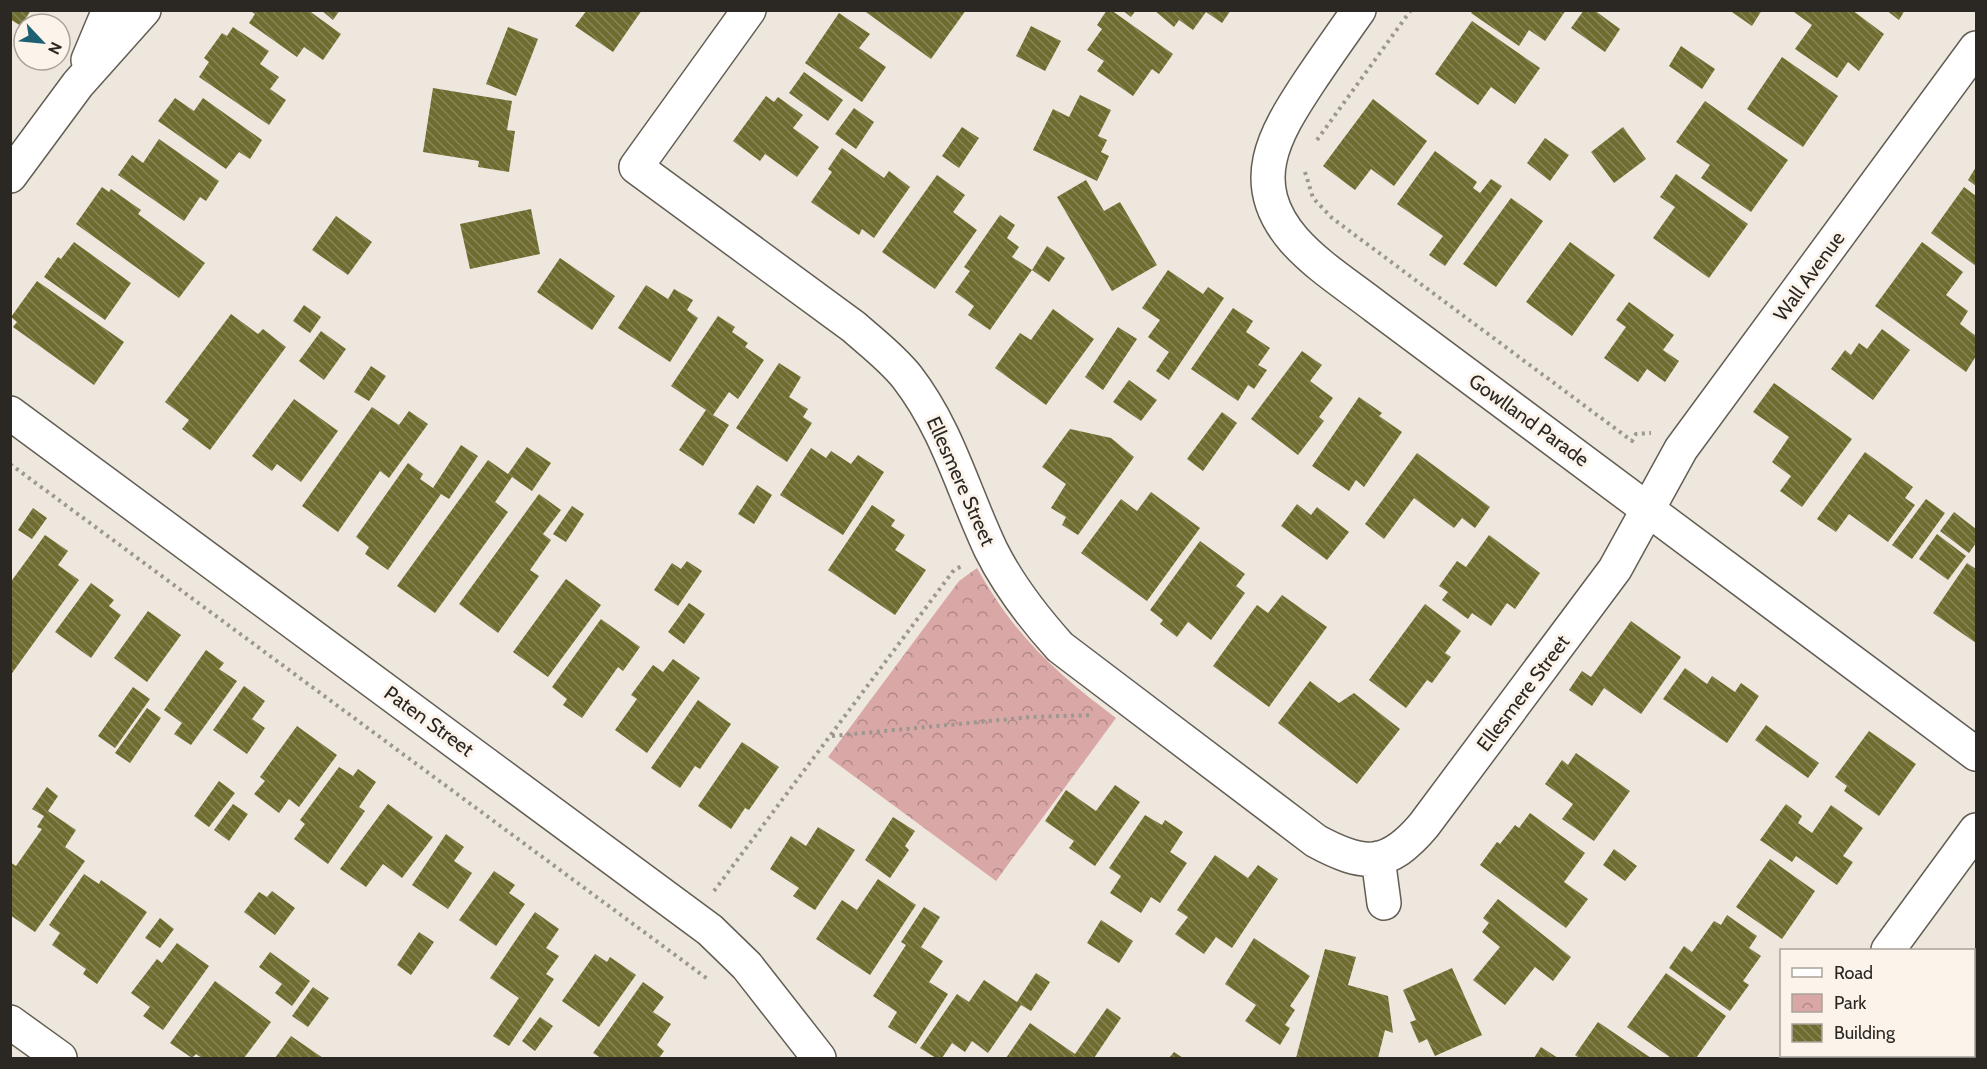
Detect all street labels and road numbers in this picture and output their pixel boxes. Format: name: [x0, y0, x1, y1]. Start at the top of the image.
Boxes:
street label: Wall Avenue: [1768, 226, 1850, 326]
street label: Gowlland Parade: [1464, 368, 1594, 472]
street label: Ellesmere Street: [922, 413, 1000, 550]
street label: Ellesmere Street: [1472, 630, 1575, 756]
street label: Paten Street: [380, 681, 479, 762]

